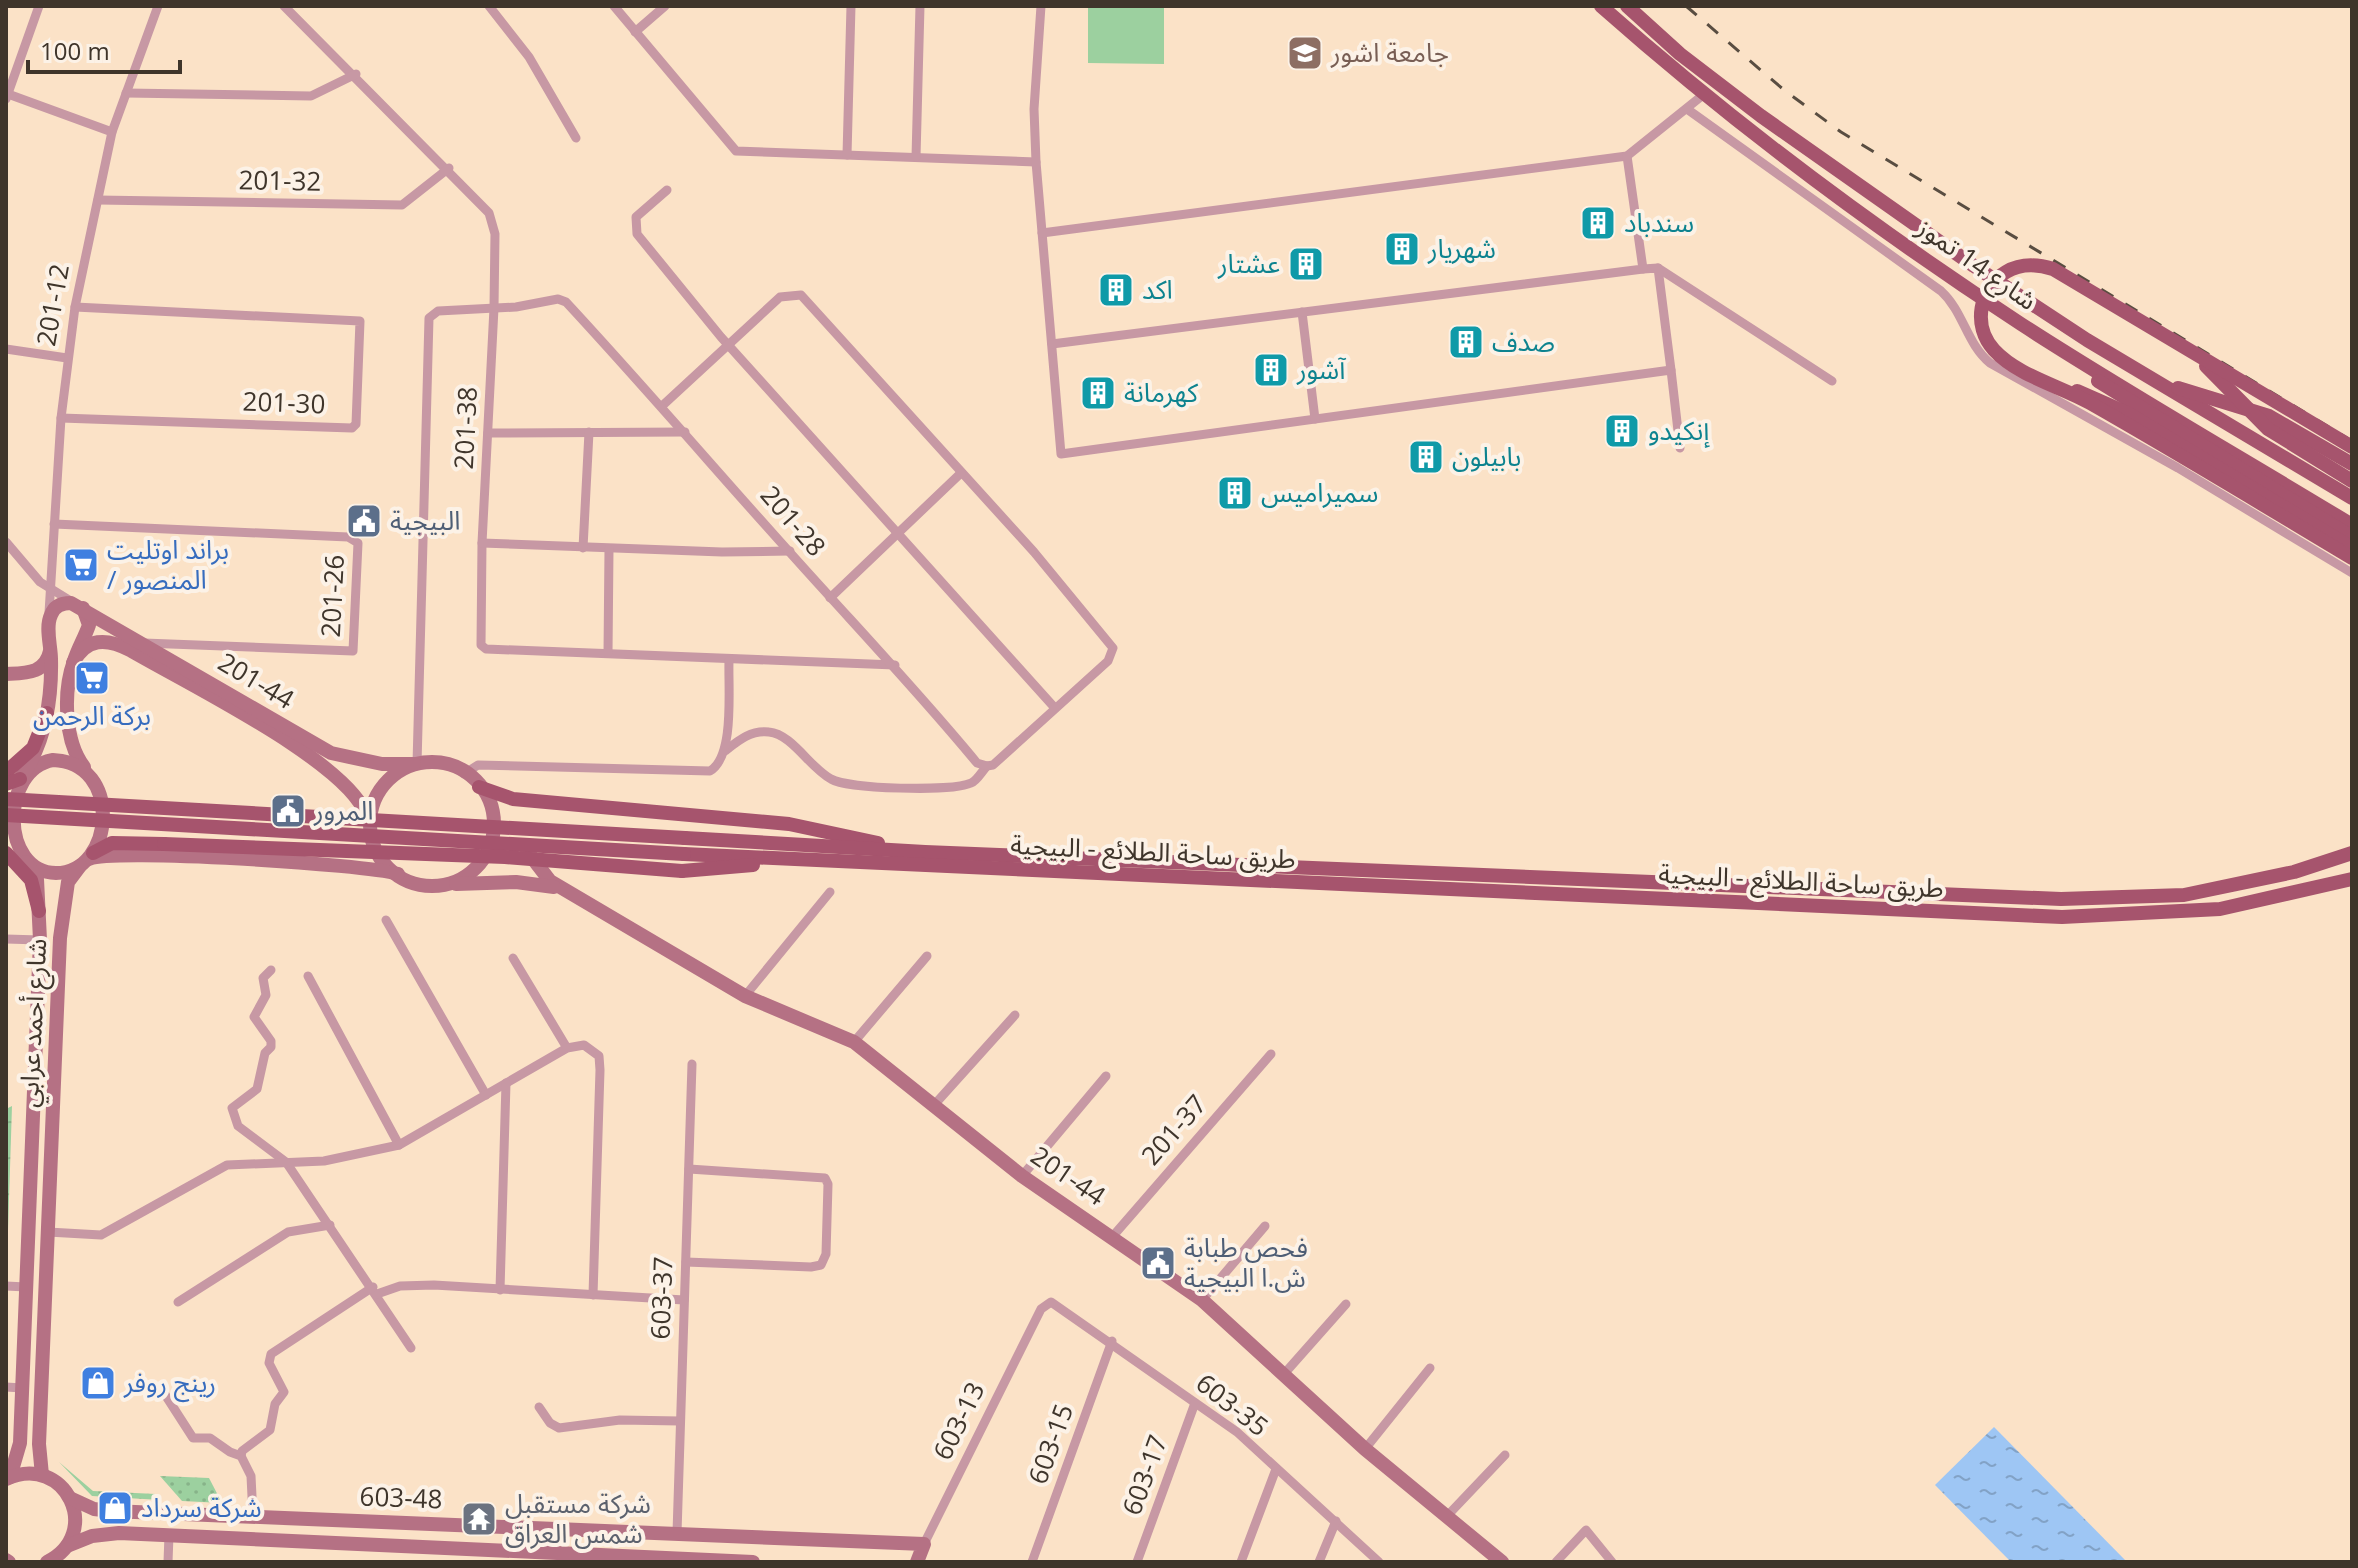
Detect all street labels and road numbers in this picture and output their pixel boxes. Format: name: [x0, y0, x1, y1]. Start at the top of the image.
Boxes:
street label: 201-32: [238, 161, 322, 199]
street label: شارع 14 تموز: [1909, 208, 2045, 319]
street label: 201-12: [27, 261, 77, 349]
street label: 201-30: [242, 383, 326, 421]
street label: 201-38: [445, 386, 485, 470]
street label: 201-28: [753, 477, 834, 563]
street label: 201-26: [312, 554, 352, 638]
street label: 201-44: [212, 643, 301, 717]
street label: طريق ساحة الطلائع - البيجية: [1009, 826, 1297, 879]
street label: طريق ساحة الطلائع - البيجية: [1657, 855, 1945, 908]
street label: شارع أحمد عرابي: [10, 937, 57, 1109]
street label: 201-37: [1133, 1086, 1214, 1172]
street label: 201-44: [1024, 1137, 1113, 1213]
street label: 603-37: [642, 1256, 680, 1340]
street label: 603-35: [1189, 1365, 1276, 1444]
street label: 603-13: [924, 1376, 992, 1466]
street label: 603-15: [1019, 1399, 1081, 1489]
street label: 603-17: [1113, 1430, 1175, 1520]
street label: 603-48: [359, 1478, 443, 1516]

